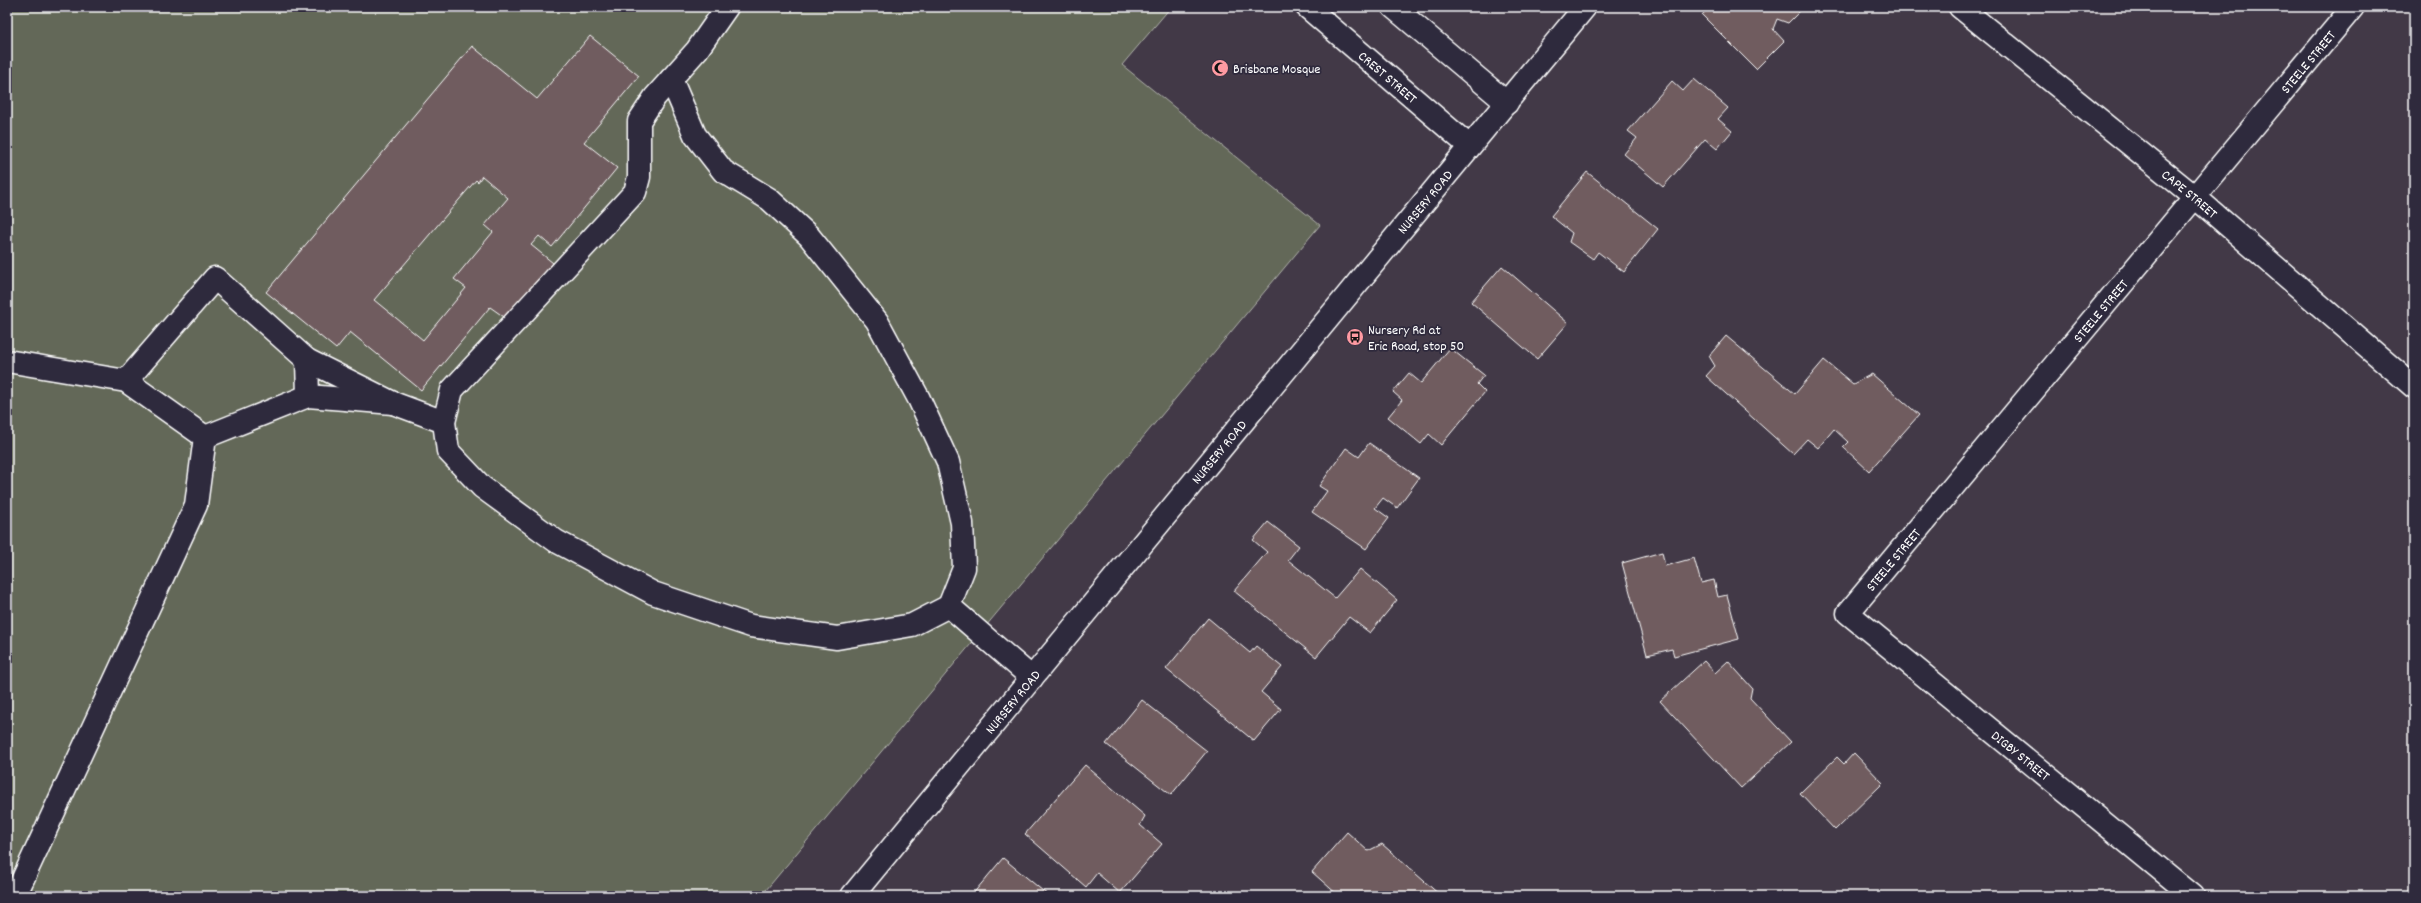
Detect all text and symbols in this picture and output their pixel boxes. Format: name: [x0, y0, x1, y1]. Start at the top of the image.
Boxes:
street label: STEELE STREET: [2277, 27, 2342, 99]
street label: CREST STREET: [1353, 47, 1421, 110]
mosque icon: Brisbane Mosque: [1210, 58, 1230, 78]
place label: Brisbane Mosque: [1233, 60, 1321, 80]
street label: NURSERY ROAD: [1394, 166, 1459, 239]
street label: CAPE STREET: [2156, 166, 2221, 224]
street label: STEELE STREET: [2069, 276, 2134, 348]
place label: Nursery Rd at Eric Road, stop 50: [1368, 321, 1464, 357]
bus stop icon: Nursery Rd at Eric Road, stop 50: [1345, 327, 1365, 347]
street label: NURSERY ROAD: [1187, 416, 1252, 489]
street label: STEELE STREET: [1862, 524, 1927, 597]
street label: NURSERY ROAD: [981, 666, 1046, 739]
street label: DIGBY STREET: [1986, 727, 2054, 787]

